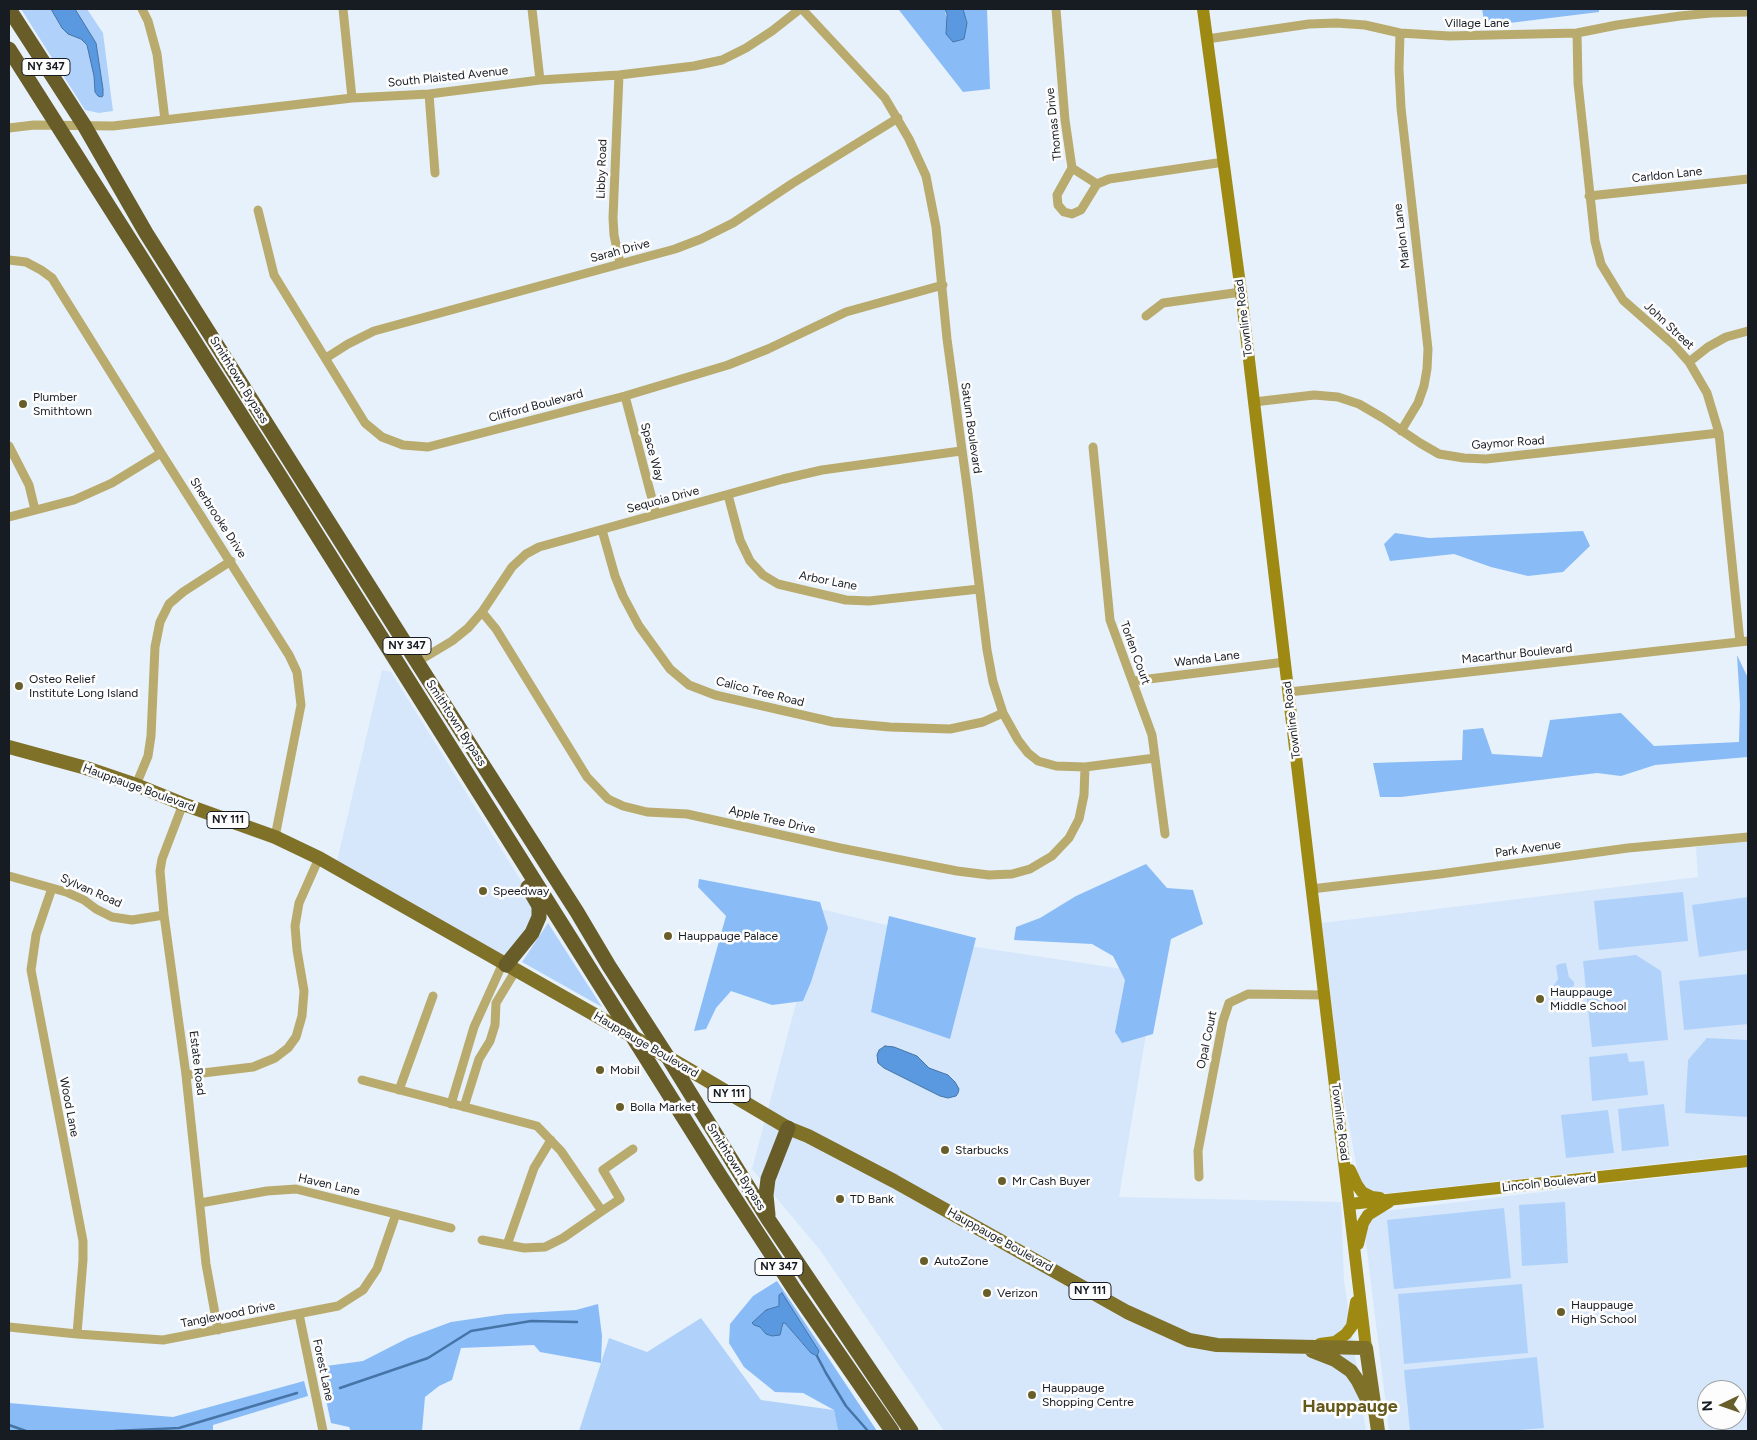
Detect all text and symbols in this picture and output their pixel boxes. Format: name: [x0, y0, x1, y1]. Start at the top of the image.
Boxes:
street label: Village Lane: [1445, 16, 1509, 30]
road number: NY 347: [22, 58, 70, 76]
street label: South Plaisted Avenue: [387, 64, 509, 90]
street label: Thomas Drive: [1043, 87, 1065, 161]
street label: Libby Road: [594, 139, 610, 199]
street label: Carldon Lane: [1631, 164, 1703, 186]
street label: Marlon Lane: [1391, 203, 1413, 269]
street label: Sarah Drive: [589, 236, 651, 266]
street label: Townline Road: [1232, 278, 1256, 358]
street label: John Street: [1641, 299, 1697, 353]
street label: Smithtown Bypass: [206, 334, 272, 426]
street label: Saturn Boulevard: [957, 382, 985, 474]
street label: Clifford Boulevard: [487, 386, 585, 426]
place label: Plumber Smithtown: [33, 390, 92, 418]
marker: Plumber Smithtown: [17, 398, 29, 410]
street label: Space Way: [637, 421, 667, 483]
street label: Gaymor Road: [1471, 433, 1545, 453]
street label: Sherbrooke Drive: [187, 475, 249, 561]
street label: Sequoia Drive: [625, 483, 701, 517]
street label: Arbor Lane: [798, 568, 858, 594]
street label: Torlen Court: [1117, 619, 1153, 687]
road number: NY 347: [383, 637, 431, 654]
street label: Macarthur Boulevard: [1461, 641, 1573, 667]
street label: Wanda Lane: [1174, 648, 1240, 670]
place label: Osteo Relief Institute Long Island: [29, 672, 138, 700]
street label: Calico Tree Road: [714, 674, 806, 710]
street label: Smithtown Bypass: [423, 677, 489, 769]
marker: Osteo Relief Institute Long Island: [13, 680, 25, 692]
street label: Townline Road: [1280, 680, 1304, 760]
street label: Hauppauge Boulevard: [81, 761, 197, 815]
street label: Apple Tree Drive: [727, 803, 817, 837]
road number: NY 111: [207, 812, 249, 828]
street label: Park Avenue: [1494, 837, 1562, 861]
street label: Sylvan Road: [58, 871, 124, 911]
place label: Speedway: [493, 884, 549, 898]
marker: Speedway: [477, 885, 489, 897]
place label: Hauppauge Palace: [678, 929, 778, 943]
marker: Hauppauge Palace: [662, 930, 674, 942]
place label: Hauppauge Middle School: [1550, 985, 1626, 1013]
marker: Hauppauge Middle School: [1534, 993, 1546, 1005]
street label: Hauppauge Boulevard: [591, 1009, 701, 1081]
street label: Opal Court: [1194, 1010, 1220, 1070]
street label: Estate Road: [186, 1030, 208, 1096]
place label: Mobil: [610, 1063, 640, 1077]
marker: Mobil: [594, 1064, 606, 1076]
street label: Wood Lane: [56, 1076, 82, 1138]
street label: Townline Road: [1328, 1082, 1352, 1162]
road number: NY 111: [708, 1086, 750, 1102]
place label: Bolla Market: [630, 1100, 696, 1114]
marker: Bolla Market: [614, 1101, 626, 1113]
street label: Smithtown Bypass: [703, 1121, 769, 1213]
place label: Starbucks: [955, 1143, 1009, 1157]
marker: Starbucks: [939, 1144, 951, 1156]
street label: Haven Lane: [297, 1171, 361, 1199]
street label: Lincoln Boulevard: [1501, 1171, 1597, 1195]
place label: Mr Cash Buyer: [1012, 1174, 1090, 1188]
marker: Mr Cash Buyer: [996, 1175, 1008, 1187]
place label: TD Bank: [850, 1192, 894, 1206]
marker: TD Bank: [834, 1193, 846, 1205]
street label: Hauppauge Boulevard: [945, 1205, 1055, 1275]
place label: AutoZone: [934, 1254, 988, 1268]
marker: AutoZone: [918, 1255, 930, 1267]
road number: NY 347: [755, 1258, 803, 1276]
road number: NY 111: [1069, 1282, 1111, 1300]
place label: Verizon: [997, 1286, 1038, 1300]
marker: Verizon: [981, 1287, 993, 1299]
place label: Hauppauge High School: [1571, 1298, 1637, 1326]
street label: Tanglewood Drive: [180, 1299, 276, 1331]
marker: Hauppauge High School: [1555, 1306, 1567, 1318]
street label: Forest Lane: [309, 1338, 337, 1402]
north arrow: [1697, 1380, 1747, 1430]
place label: Hauppauge Shopping Centre: [1042, 1381, 1134, 1409]
marker: Hauppauge Shopping Centre: [1026, 1389, 1038, 1401]
district label: Hauppauge: [1302, 1396, 1398, 1418]
text: N: [1699, 1400, 1716, 1412]

